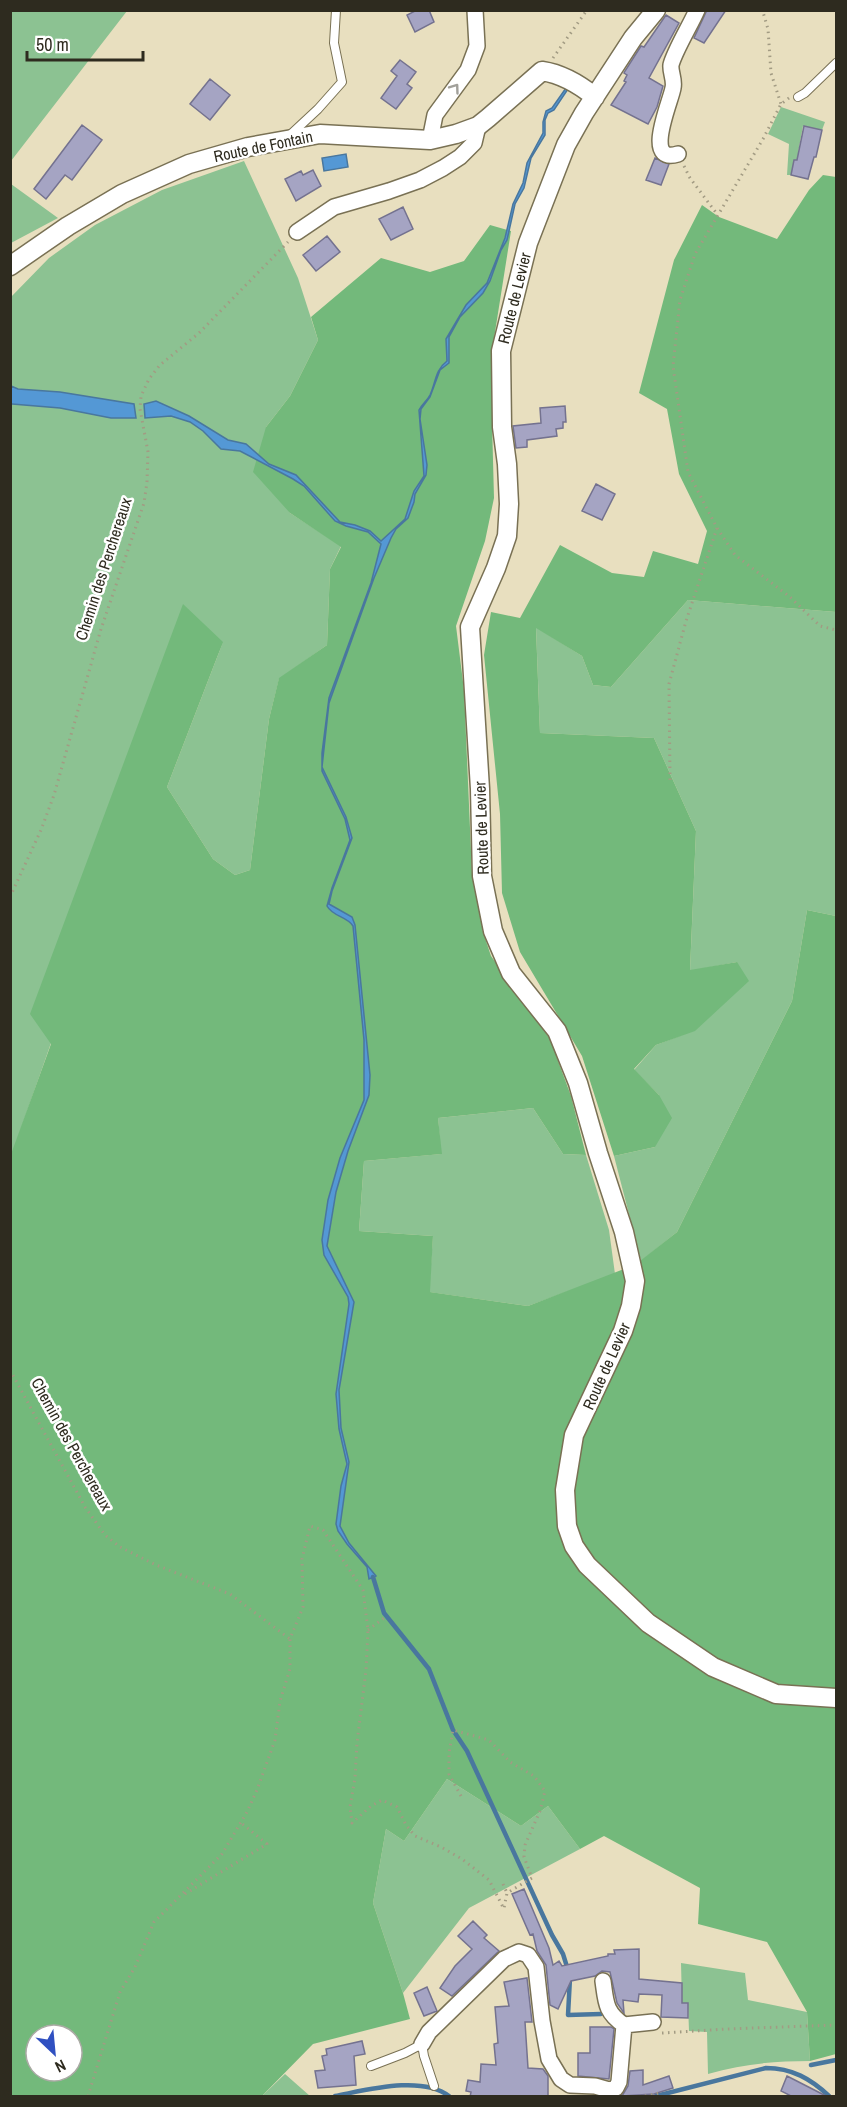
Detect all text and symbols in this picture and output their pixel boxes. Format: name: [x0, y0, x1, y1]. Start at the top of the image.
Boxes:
scale bar: [27, 24, 142, 62]
text: 50 m: [36, 32, 69, 57]
one-way arrow: [448, 84, 459, 95]
street label: Route de Fontain: [211, 125, 315, 167]
street label: Route de Levier: [492, 249, 536, 346]
street label: Chemin des Perchereaux: [70, 494, 137, 643]
street label: Route de Levier: [468, 780, 494, 875]
street label: Route de Levier: [577, 1318, 635, 1413]
street label: Chemin des Perchereaux: [26, 1374, 118, 1515]
north arrow: [24, 2023, 84, 2083]
text: N: [51, 2055, 70, 2078]

